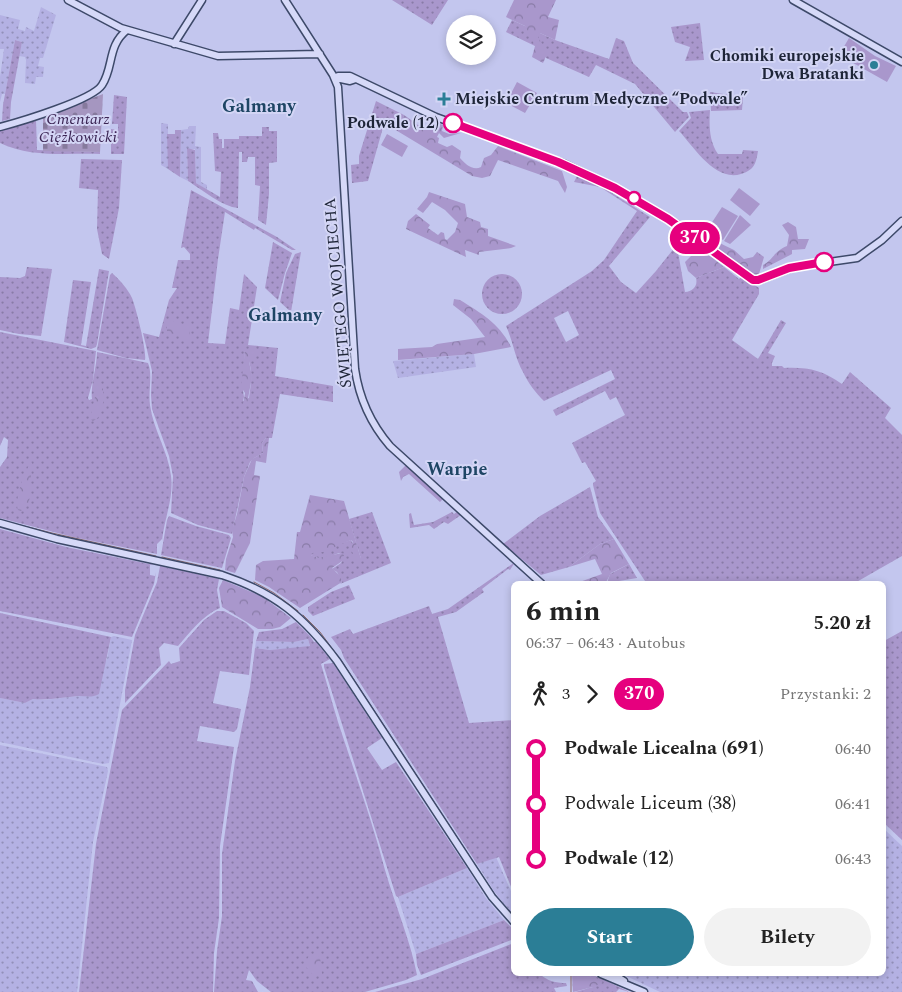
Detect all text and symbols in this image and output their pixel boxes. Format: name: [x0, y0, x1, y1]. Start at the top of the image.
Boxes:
map controls: [446, 15, 496, 65]
button: layers: [446, 15, 496, 65]
place label: Chomiki europejskie Dwa Bratanki: [710, 44, 864, 86]
marker: Chomiki europejskie Dwa Bratanki: [868, 59, 880, 71]
place label: Miejskie Centrum Medyczne “Podwale”: [455, 87, 748, 111]
marker: Miejskie Centrum Medyczne “Podwale”: [437, 92, 451, 106]
district label: Galmany: [222, 93, 297, 120]
park label: Cmentarz Ciężkowicki: [39, 107, 118, 149]
place label: Podwale (12): [347, 111, 439, 135]
marker: Podwale (12): [443, 113, 463, 133]
unlabelled marker: [627, 191, 641, 205]
street label: ŚWIĘTEGO WOJCIECHA: [318, 197, 358, 389]
line badge: 370: [666, 222, 724, 254]
text: 370: [680, 224, 710, 251]
unlabelled marker: [814, 252, 834, 272]
district label: Galmany: [248, 302, 323, 329]
district label: Warpie: [427, 456, 487, 483]
text: 6 min: [526, 590, 601, 633]
text: 5.20 zł: [814, 609, 871, 638]
text: 06:37 – 06:43 · Autobus: [526, 631, 686, 655]
icon: walk: [526, 680, 554, 708]
icon: forward: [578, 680, 606, 708]
text: 370: [624, 680, 654, 707]
text: 3: [562, 682, 570, 706]
text: Przystanki: 2: [780, 682, 871, 706]
text: Podwale Licealna (691): [564, 734, 764, 763]
text: 06:40: [835, 737, 871, 761]
text: Podwale Liceum (38): [564, 789, 736, 818]
text: 06:41: [835, 792, 871, 816]
text: Podwale (12): [564, 844, 674, 873]
text: 06:43: [835, 847, 871, 871]
button: Start: [526, 908, 694, 966]
button: Bilety: [704, 908, 871, 966]

